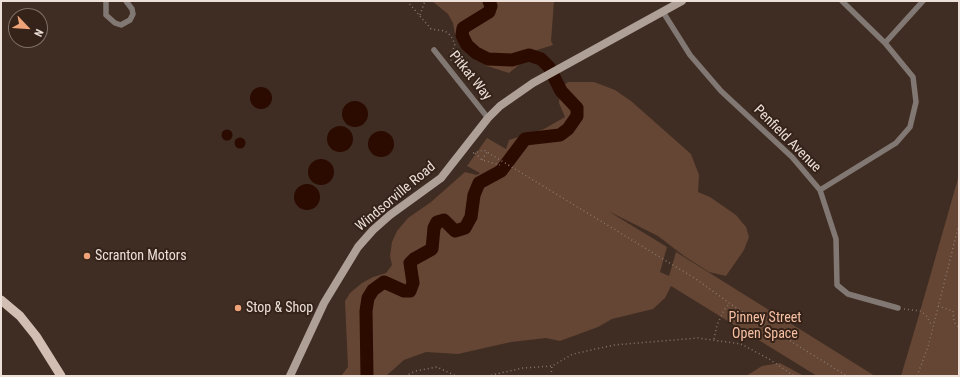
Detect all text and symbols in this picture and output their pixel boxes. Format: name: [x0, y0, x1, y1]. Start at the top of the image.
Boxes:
north arrow: [8, 8, 48, 48]
text: N: [31, 27, 46, 39]
street label: Pitkat Way: [445, 48, 495, 104]
street label: Penfield Avenue: [750, 102, 824, 176]
street label: Windsorville Road: [353, 159, 439, 235]
place label: Scranton Motors: [95, 248, 187, 264]
marker: Scranton Motors: [82, 251, 92, 261]
place label: Stop & Shop: [246, 300, 313, 316]
marker: Stop & Shop: [233, 303, 243, 313]
park label: Pinney Street Open Space: [729, 310, 801, 342]

